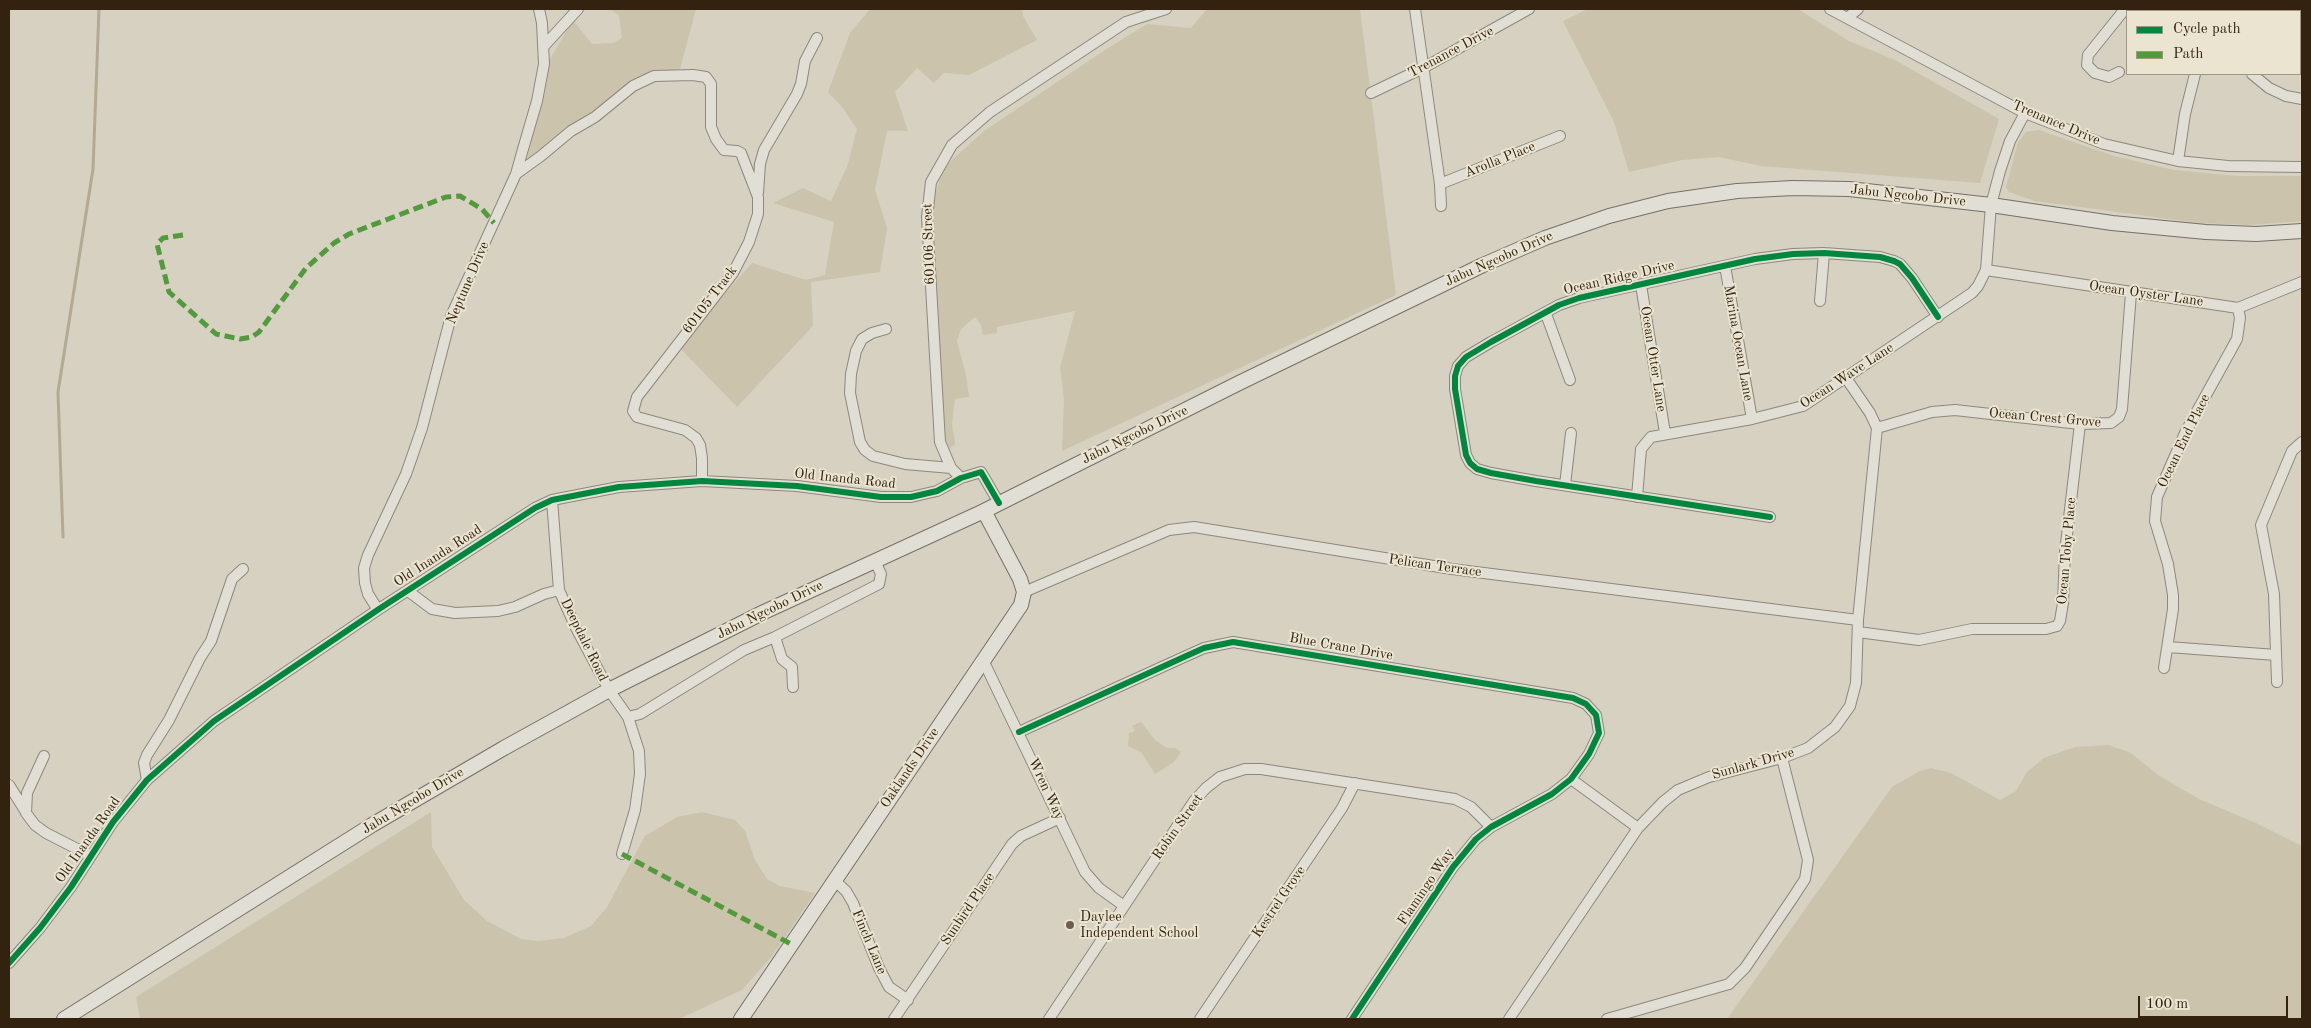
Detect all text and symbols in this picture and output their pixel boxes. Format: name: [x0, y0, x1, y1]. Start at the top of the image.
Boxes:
legend: [2126, 10, 2301, 75]
street label: Trenance Drive: [1405, 22, 1497, 82]
text: Cycle path: [2173, 22, 2241, 37]
text: Path: [2173, 47, 2203, 62]
street label: Trenance Drive: [2009, 97, 2103, 149]
street label: Arolla Place: [1462, 138, 1538, 182]
street label: Jabu Ngcobo Drive: [1849, 182, 1967, 210]
street label: 60106 Street: [919, 203, 939, 285]
street label: Jabu Ngcobo Drive: [1443, 228, 1555, 290]
street label: Neptune Drive: [443, 239, 493, 327]
street label: Ocean Ridge Drive: [1562, 257, 1676, 299]
street label: 60105 Track: [679, 263, 741, 337]
street label: Ocean Oyster Lane: [2088, 278, 2204, 310]
street label: Marina Ocean Lane: [1720, 284, 1756, 402]
street label: Ocean Otter Lane: [1636, 305, 1670, 413]
street label: Ocean Wave Lane: [1797, 339, 1897, 413]
street label: Ocean End Place: [2154, 392, 2214, 490]
street label: Jabu Ngcobo Drive: [1079, 402, 1191, 468]
street label: Ocean Crest Grove: [1988, 405, 2102, 431]
street label: Old Inanda Road: [794, 465, 896, 493]
street label: Ocean Toby Place: [2054, 496, 2080, 606]
street label: Old Inanda Road: [391, 521, 485, 591]
street label: Pelican Terrace: [1387, 551, 1483, 581]
street label: Jabu Ngcobo Drive: [714, 577, 826, 643]
street label: Deepdale Road: [557, 596, 611, 684]
street label: Blue Crane Drive: [1288, 630, 1394, 664]
street label: Oaklands Drive: [877, 725, 943, 811]
street label: Sunlark Drive: [1710, 744, 1796, 784]
street label: Wren Way: [1024, 755, 1068, 823]
street label: Jabu Ngcobo Drive: [359, 764, 467, 838]
street label: Robin Street: [1149, 791, 1207, 863]
street label: Old Inanda Road: [52, 794, 124, 886]
street label: Flamingo Way: [1394, 845, 1458, 929]
street label: Kestrel Grove: [1249, 863, 1309, 941]
street label: Sunbird Place: [937, 869, 999, 949]
street label: Finch Lane: [848, 907, 890, 977]
place label: Daylee Independent School: [1080, 909, 1198, 942]
marker: Daylee Independent School: [1064, 919, 1076, 931]
scale bar: [2141, 986, 2291, 1018]
text: 100 m: [2146, 997, 2188, 1012]

